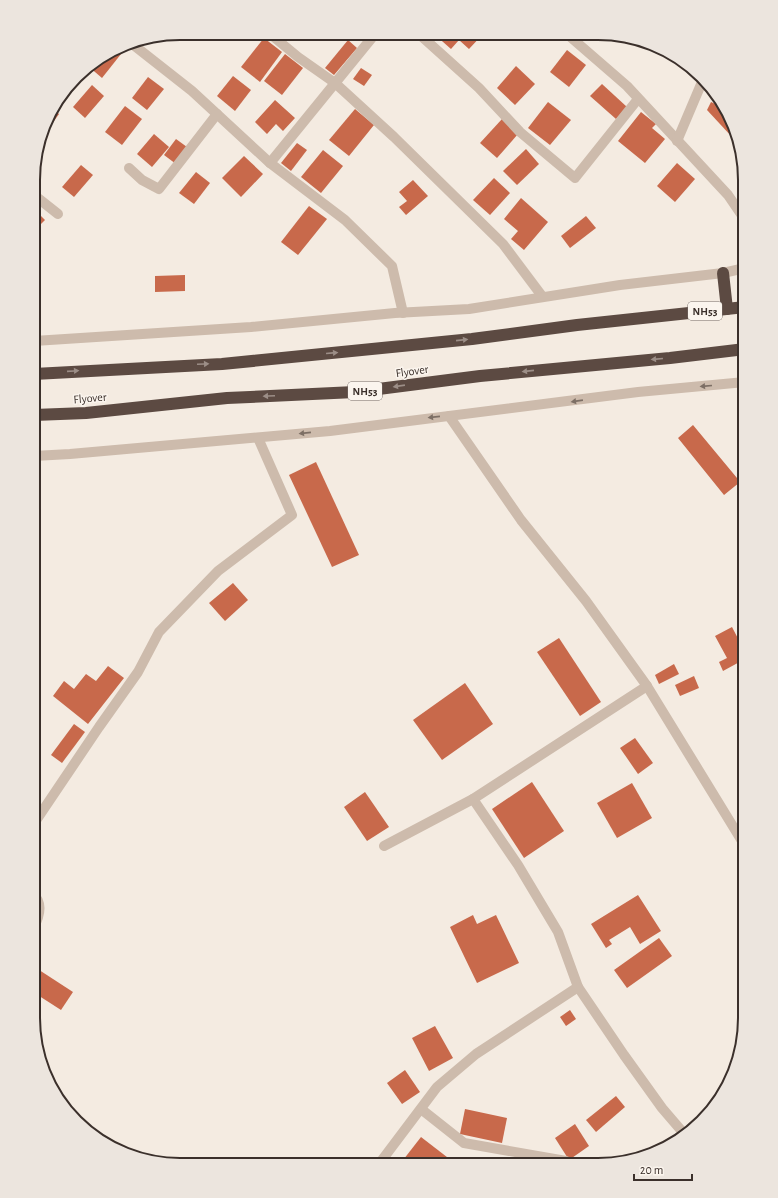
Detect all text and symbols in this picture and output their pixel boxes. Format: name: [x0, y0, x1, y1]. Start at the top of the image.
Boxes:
road number: NH53: [688, 302, 722, 320]
one-way arrow: [455, 337, 468, 344]
one-way arrow: [326, 350, 338, 356]
one-way arrow: [651, 355, 663, 362]
one-way arrow: [197, 361, 209, 368]
street label: Flyover: [395, 363, 430, 380]
one-way arrow: [67, 367, 79, 374]
one-way arrow: [522, 367, 534, 374]
road number: NH53: [348, 382, 382, 400]
one-way arrow: [393, 383, 405, 389]
one-way arrow: [700, 383, 712, 389]
street label: Flyover: [73, 391, 107, 406]
one-way arrow: [263, 393, 275, 400]
one-way arrow: [571, 398, 583, 404]
one-way arrow: [428, 414, 440, 421]
one-way arrow: [299, 430, 311, 437]
scale bar: [634, 1156, 692, 1182]
text: 20 m: [640, 1164, 663, 1176]

